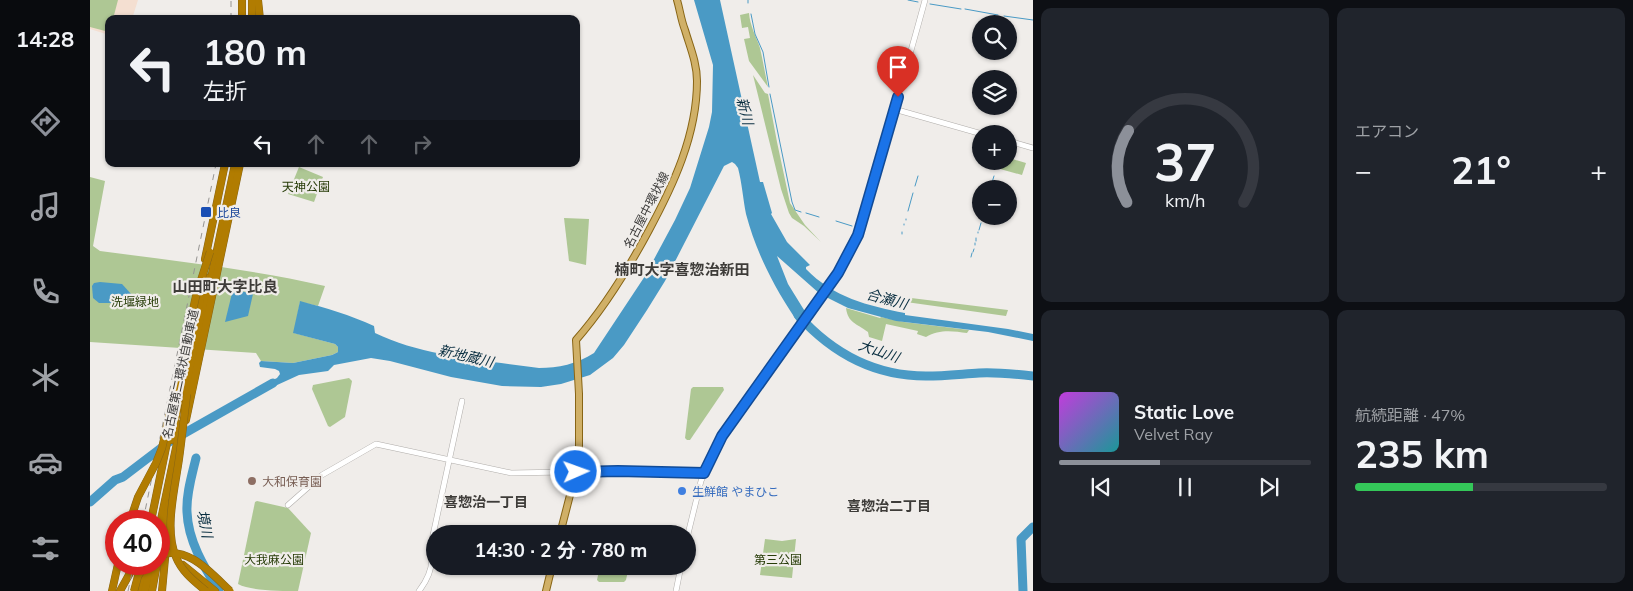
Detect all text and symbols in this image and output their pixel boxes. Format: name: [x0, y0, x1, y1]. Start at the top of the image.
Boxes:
map controls: [972, 15, 1017, 225]
button: search: [972, 15, 1017, 60]
text: 14:28: [16, 25, 74, 53]
text: 180 m: [203, 30, 307, 74]
icon: left: [120, 35, 185, 100]
pin: [877, 46, 919, 97]
icon: arrive: [884, 53, 912, 81]
button: layers: [972, 70, 1017, 115]
text: 左折: [203, 77, 247, 105]
water label: 新川: [733, 95, 758, 129]
icon: directions: [28, 104, 63, 139]
text: エアコン: [1355, 121, 1419, 141]
button: +: [972, 125, 1017, 170]
text: 37: [1154, 129, 1216, 194]
icon: left: [249, 130, 277, 158]
icon: ahead: [302, 130, 330, 158]
icon: ahead: [355, 130, 383, 158]
icon: right: [408, 130, 436, 158]
text: 21°: [1451, 146, 1511, 194]
text: −: [1355, 153, 1372, 188]
text: +: [1590, 153, 1607, 188]
street label: 名古屋中環状線: [620, 169, 672, 251]
park label: 天神公園: [282, 179, 330, 194]
button: −: [972, 180, 1017, 225]
icon: music: [28, 189, 63, 224]
text: km/h: [1165, 189, 1205, 211]
marker: 比良: [199, 205, 213, 219]
place label: 比良: [217, 205, 241, 220]
district label: 楠町大字喜惣治新田: [614, 260, 750, 279]
icon: phone: [28, 274, 63, 309]
district label: 山田町大字比良: [172, 277, 278, 296]
water label: 合瀬川: [864, 285, 912, 314]
park label: 洗堰緑地: [111, 294, 159, 309]
street label: 名古屋第二環状自動車道: [159, 308, 201, 440]
water label: 大山川: [856, 336, 904, 367]
water label: 新地蔵川: [437, 341, 497, 372]
icon: climate: [28, 360, 63, 395]
text: Static Love: [1134, 400, 1234, 424]
text: 航続距離 · 47%: [1355, 405, 1465, 425]
text: Velvet Ray: [1134, 424, 1213, 444]
text: 235 km: [1355, 430, 1489, 478]
icon: car: [28, 445, 63, 480]
position arrow: [549, 445, 601, 497]
icon: previous: [1087, 473, 1115, 501]
icon: pause: [1171, 473, 1199, 501]
icon: next: [1255, 473, 1283, 501]
place label: 大和保育園: [262, 474, 322, 489]
marker: 大和保育園: [246, 475, 258, 487]
place label: 生鮮館 やまひこ: [692, 484, 779, 499]
marker: 生鮮館 やまひこ: [676, 485, 688, 497]
district label: 喜惣治一丁目: [444, 493, 528, 511]
district label: 喜惣治二丁目: [847, 497, 931, 515]
water label: 境川: [193, 508, 217, 542]
speed limit sign: 40: [105, 510, 170, 575]
icon: filters: [28, 531, 63, 566]
text: 14:30 · 2 分 · 780 m: [475, 538, 647, 562]
park label: 大我麻公園: [244, 552, 304, 567]
park label: 第三公園: [754, 552, 802, 567]

